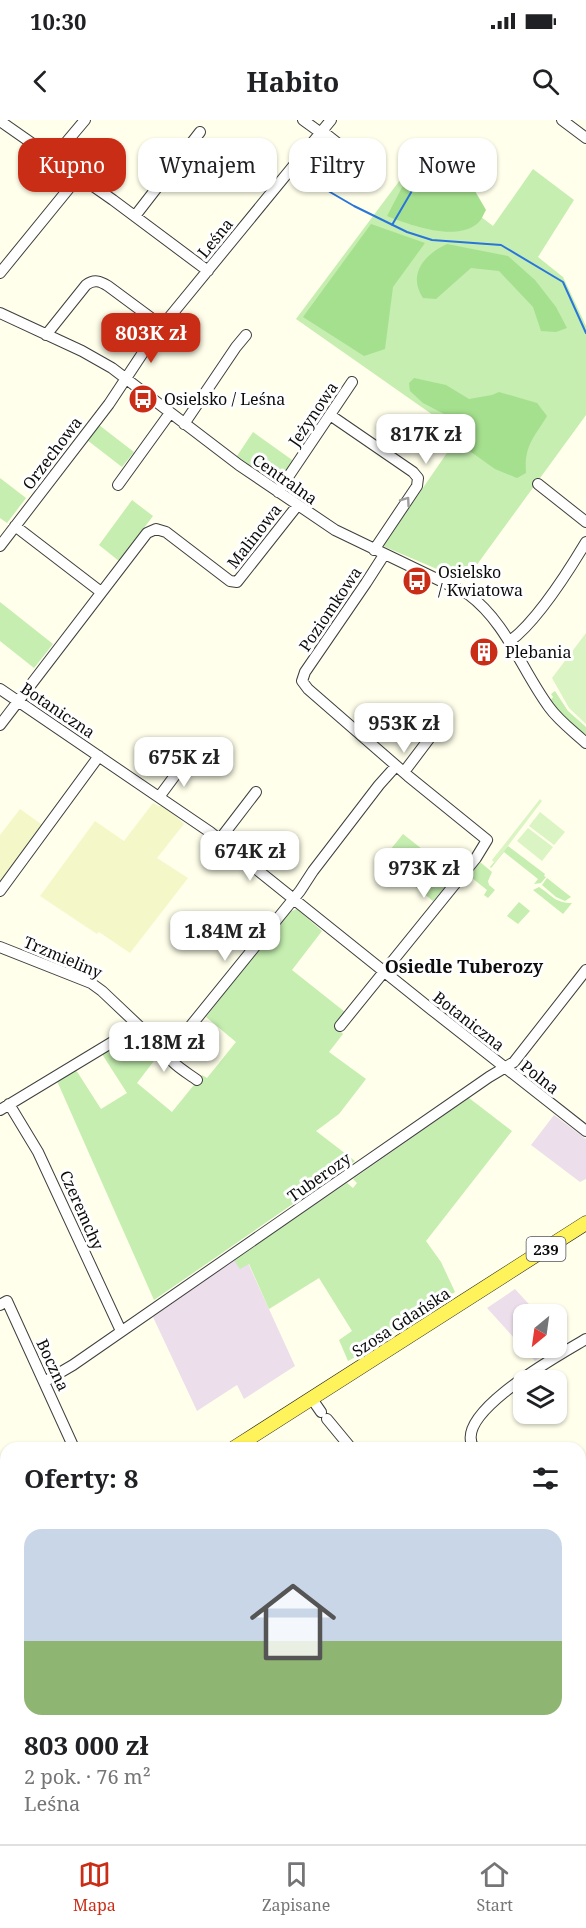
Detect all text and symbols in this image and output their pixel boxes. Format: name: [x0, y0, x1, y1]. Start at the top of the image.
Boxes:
text: 10:30: [30, 6, 86, 36]
text: Habito: [247, 63, 339, 100]
icon: back: [24, 65, 57, 98]
icon: search: [529, 65, 562, 98]
chip: Kupno: [18, 138, 126, 192]
chip: Wynajem: [138, 138, 277, 192]
chip: Filtry: [289, 138, 386, 192]
chip: Nowe: [398, 138, 497, 192]
street label: Leśna: [192, 214, 238, 262]
pin: 803K zł: [96, 313, 206, 364]
text: 803K zł: [115, 319, 187, 346]
street label: Jeżynowa: [283, 377, 343, 452]
bus stop icon: Osielsko / Leśna: [127, 383, 159, 415]
place label: Osielsko / Leśna: [164, 388, 285, 410]
street label: Orzechowa: [17, 412, 87, 494]
pin: 817K zł: [371, 414, 481, 465]
text: 817K zł: [390, 420, 462, 447]
street label: Centralna: [248, 449, 322, 509]
one-way arrow: [399, 497, 410, 508]
street label: Malinowa: [222, 499, 286, 573]
place label: Osielsko / Kwiatowa: [438, 561, 523, 601]
street label: Poziomkowa: [294, 562, 366, 656]
bus stop icon: Osielsko / Kwiatowa: [401, 565, 433, 597]
building icon: Plebania: [468, 636, 500, 668]
place label: Plebania: [505, 641, 571, 663]
street label: Botaniczna: [17, 677, 99, 743]
pin: 953K zł: [349, 703, 459, 754]
text: 953K zł: [368, 709, 440, 736]
pin: 675K zł: [129, 737, 239, 788]
text: 675K zł: [148, 743, 220, 770]
pin: 674K zł: [195, 831, 305, 882]
text: 674K zł: [214, 837, 286, 864]
pin: 973K zł: [369, 848, 479, 899]
text: 973K zł: [388, 854, 460, 881]
pin: 1.84M zł: [163, 911, 287, 962]
text: 1.84M zł: [184, 917, 266, 944]
street label: Trzmieliny: [20, 931, 107, 984]
district label: Osiedle Tuberozy: [385, 954, 544, 978]
street label: Botaniczna: [429, 986, 509, 1056]
pin: 1.18M zł: [102, 1022, 226, 1073]
text: 1.18M zł: [123, 1028, 205, 1055]
street label: Polna: [516, 1055, 564, 1099]
street label: Tuberozy: [283, 1147, 356, 1207]
street label: Czeremchy: [55, 1167, 110, 1254]
road number: 239: [526, 1237, 566, 1261]
street label: Szosa Gdańska: [348, 1282, 454, 1362]
north arrow: [513, 1304, 567, 1358]
map controls: [513, 1304, 567, 1424]
street label: Boczna: [31, 1335, 75, 1395]
button: layers: [513, 1370, 567, 1424]
text: Oferty: 8: [24, 1460, 138, 1496]
icon: filters: [529, 1462, 562, 1495]
icon: home: [239, 1568, 347, 1676]
text: 803 000 zł: [24, 1727, 149, 1763]
text: 2 pok. · 76 m²: [24, 1763, 151, 1790]
text: Leśna: [24, 1790, 80, 1817]
tab: Mapa: [73, 1858, 116, 1916]
tab: Zapisane: [262, 1858, 330, 1916]
tab: Start: [476, 1858, 513, 1916]

